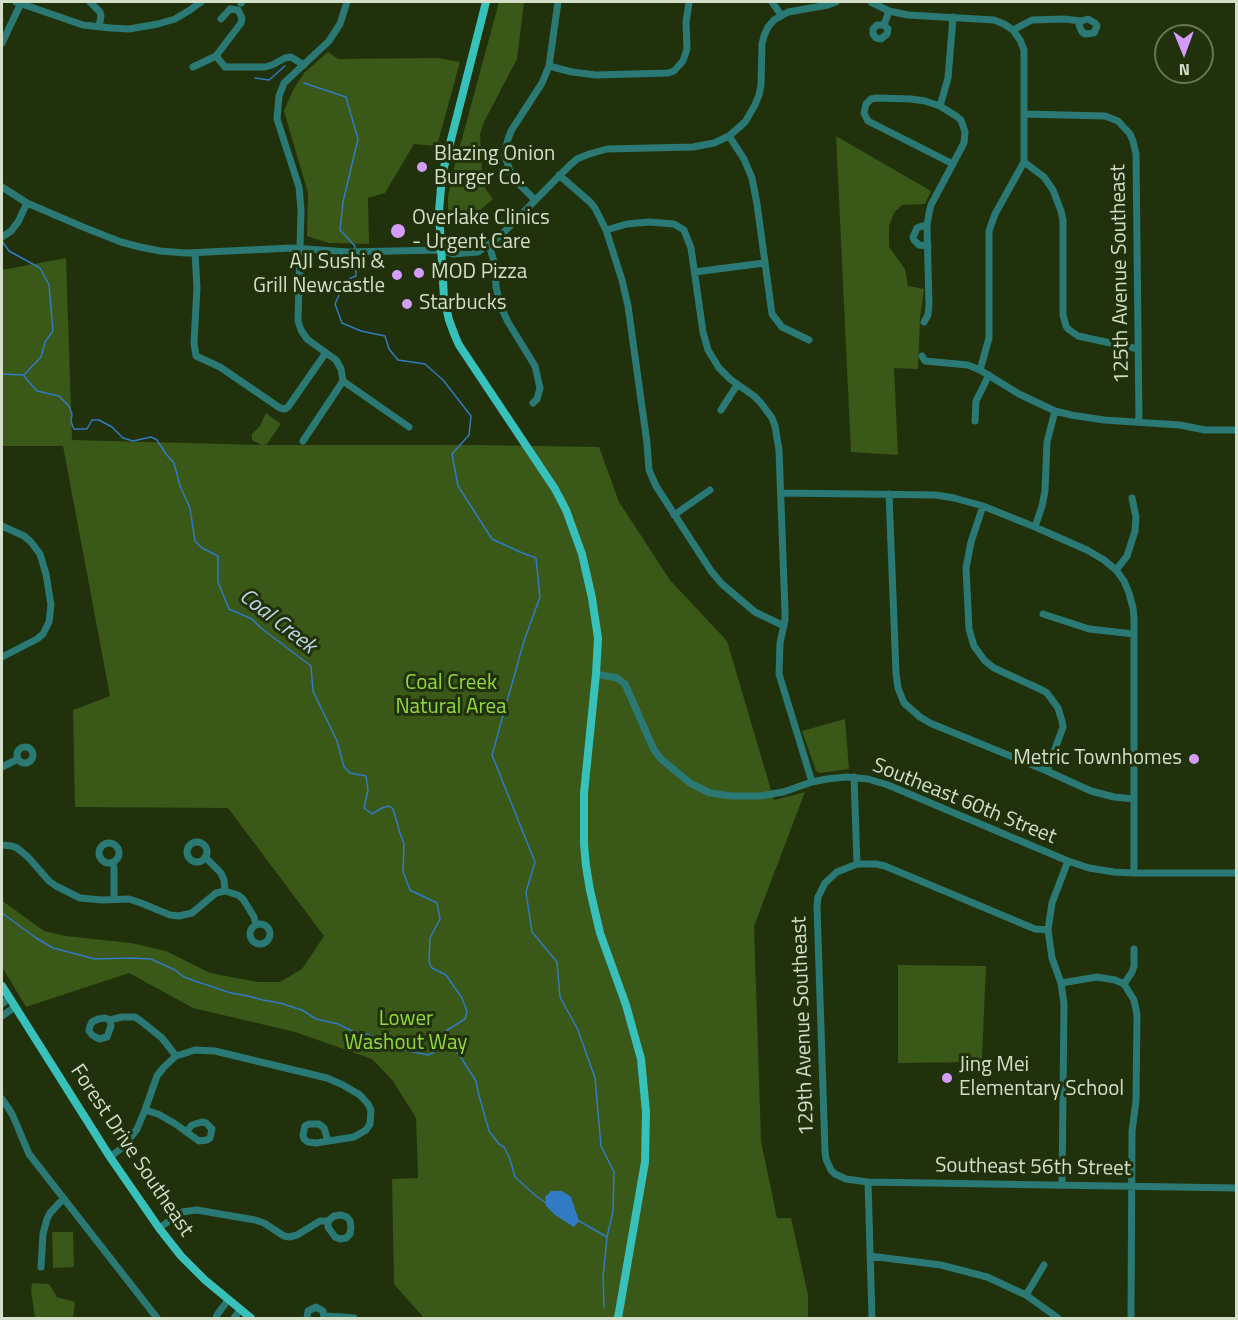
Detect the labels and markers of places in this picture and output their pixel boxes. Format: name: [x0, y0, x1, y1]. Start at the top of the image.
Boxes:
place label: Blazing Onion Burger Co.: [434, 142, 555, 192]
marker: Blazing Onion Burger Co.: [415, 160, 429, 174]
place label: Overlake Clinics - Urgent Care: [412, 206, 550, 256]
marker: Overlake Clinics - Urgent Care: [389, 222, 407, 240]
place label: AJI Sushi & Grill Newcastle: [253, 250, 385, 300]
place label: MOD Pizza: [431, 260, 527, 286]
marker: MOD Pizza: [412, 266, 426, 280]
marker: AJI Sushi & Grill Newcastle: [390, 268, 404, 282]
place label: Starbucks: [419, 291, 507, 317]
marker: Starbucks: [400, 297, 414, 311]
place label: Metric Townhomes: [1013, 746, 1182, 772]
marker: Metric Townhomes: [1187, 752, 1201, 766]
place label: Jing Mei Elementary School: [959, 1053, 1124, 1103]
marker: Jing Mei Elementary School: [940, 1071, 954, 1085]

